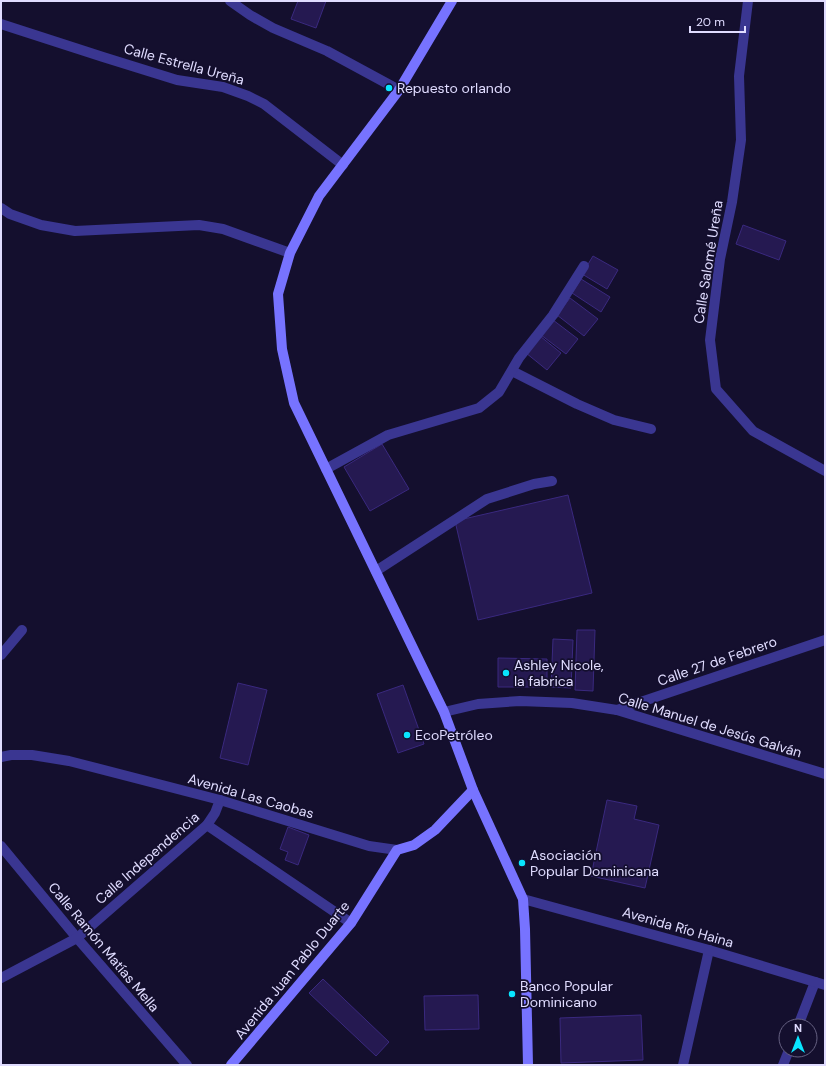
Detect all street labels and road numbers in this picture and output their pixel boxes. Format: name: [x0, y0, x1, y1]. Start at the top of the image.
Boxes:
street label: Calle Estrella Ureña: [122, 39, 246, 89]
street label: Calle Salomé Ureña: [689, 199, 727, 325]
street label: Calle 27 de Febrero: [655, 632, 779, 690]
street label: Calle Manuel de Jesús Galván: [616, 688, 804, 762]
street label: Avenida Las Caobas: [186, 769, 316, 823]
street label: Calle Independencia: [91, 808, 203, 908]
street label: Calle Ramón Matías Mella: [45, 879, 163, 1015]
street label: Avenida Juan Pablo Duarte: [231, 897, 353, 1043]
street label: Avenida Río Haina: [620, 903, 736, 951]

